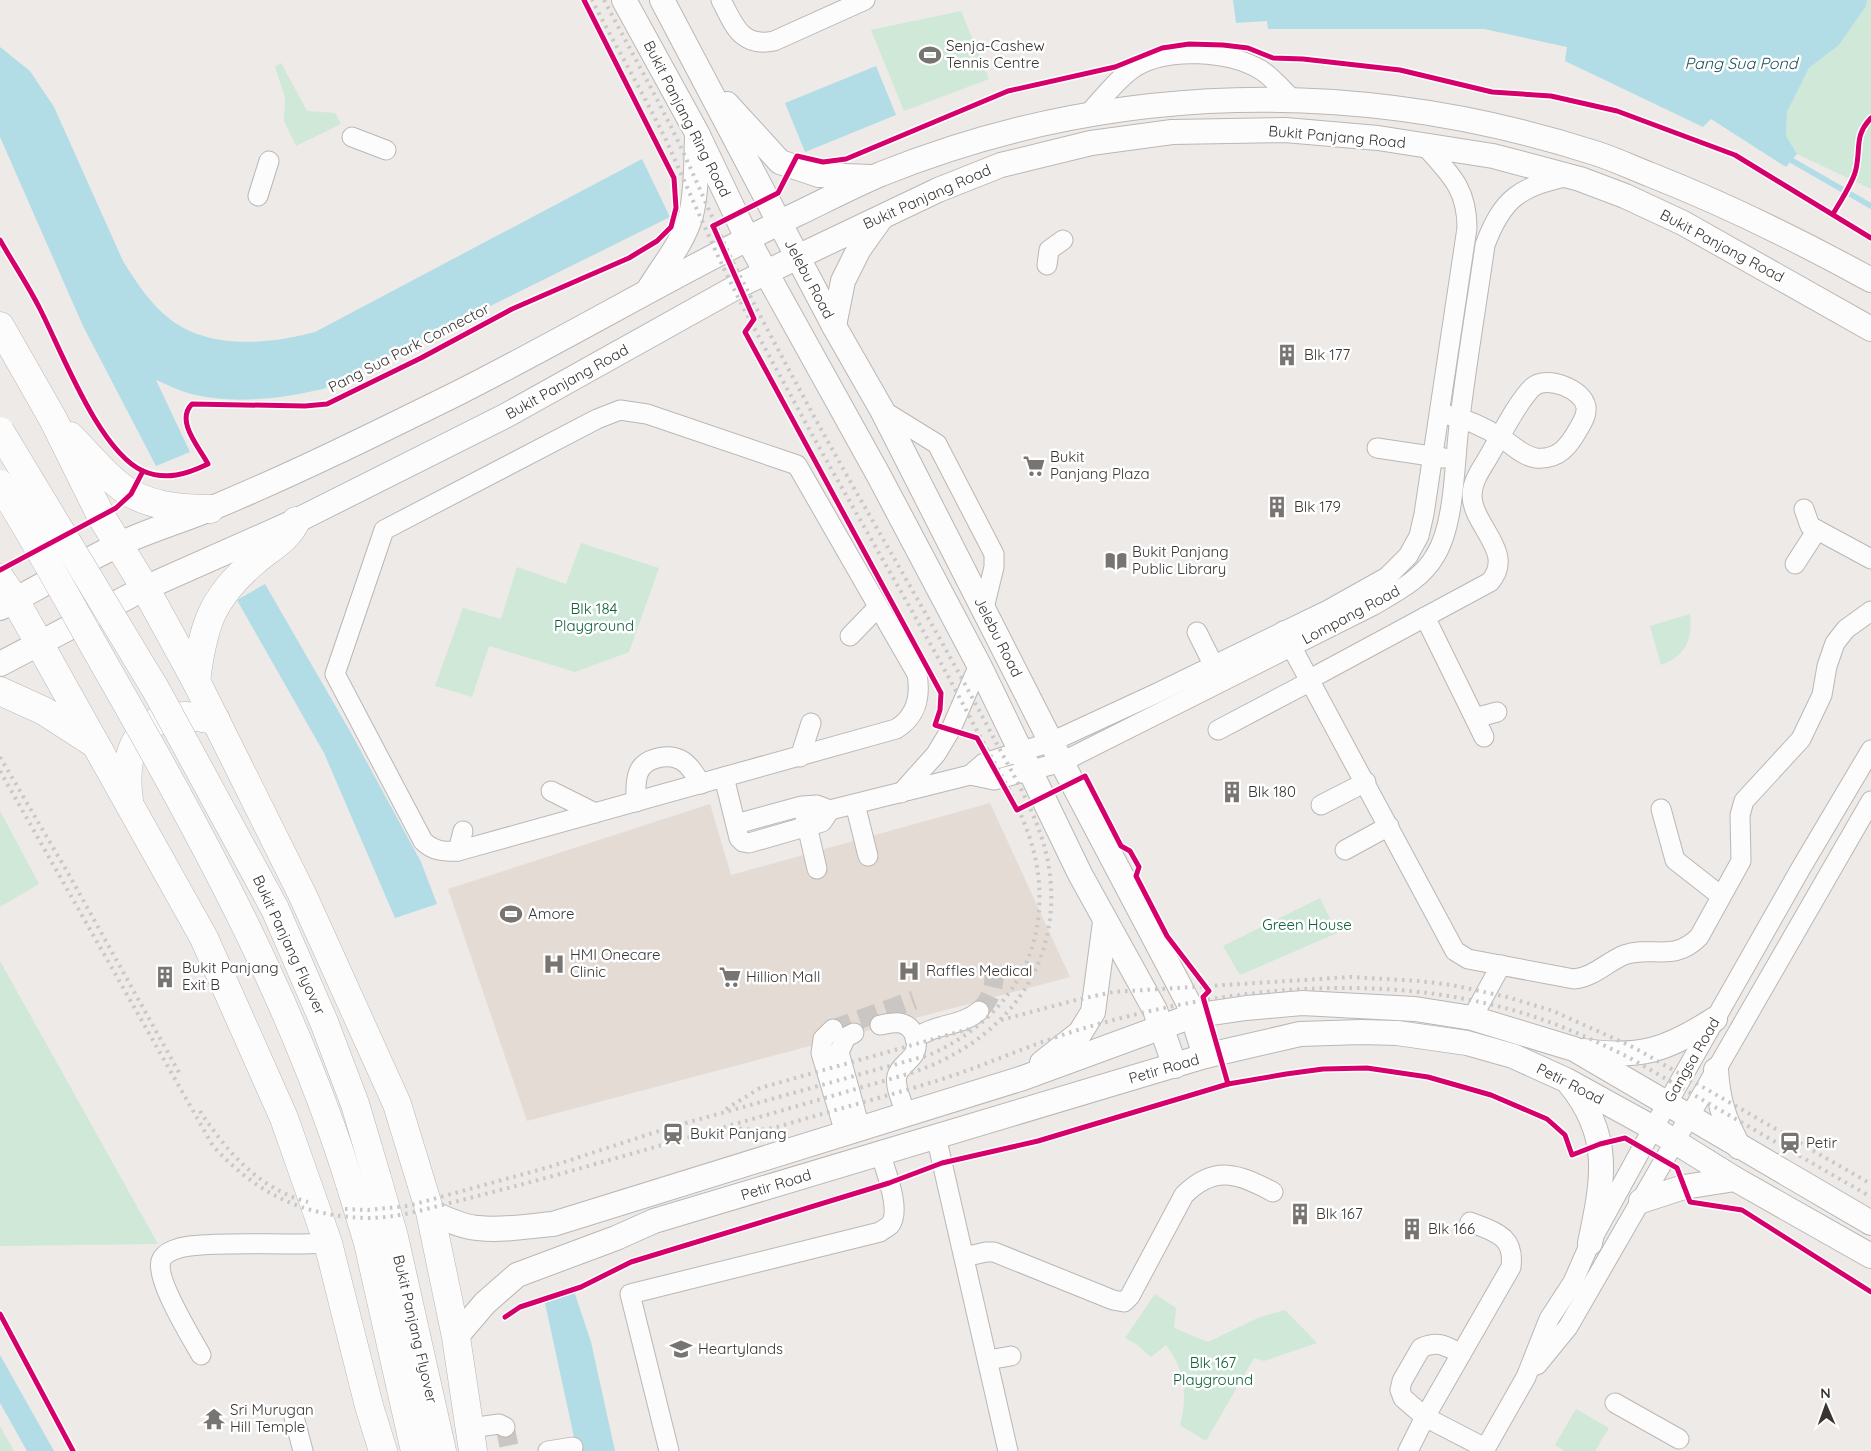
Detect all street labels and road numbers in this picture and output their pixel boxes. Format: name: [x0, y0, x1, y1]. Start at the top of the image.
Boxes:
street label: Bukit Panjang Ring Road: [640, 37, 735, 200]
street label: Bukit Panjang Road: [1268, 121, 1407, 152]
street label: Bukit Panjang Road: [860, 160, 994, 233]
street label: Bukit Panjang Road: [1657, 205, 1788, 286]
street label: Jelebu Road: [780, 236, 838, 322]
street label: Pang Sua Park Connector: [325, 299, 493, 397]
street label: Bukit Panjang Road: [502, 340, 632, 423]
street label: Lompang Road: [1299, 581, 1403, 648]
street label: Jelebu Road: [970, 593, 1027, 680]
street label: Bukit Panjang Flyover: [249, 872, 330, 1018]
street label: Gangsa Road: [1660, 1014, 1724, 1106]
street label: Petir Road: [1126, 1049, 1201, 1088]
street label: Petir Road: [1534, 1059, 1607, 1109]
street label: Petir Road: [738, 1165, 813, 1204]
street label: Bukit Panjang Flyover: [389, 1253, 442, 1405]

